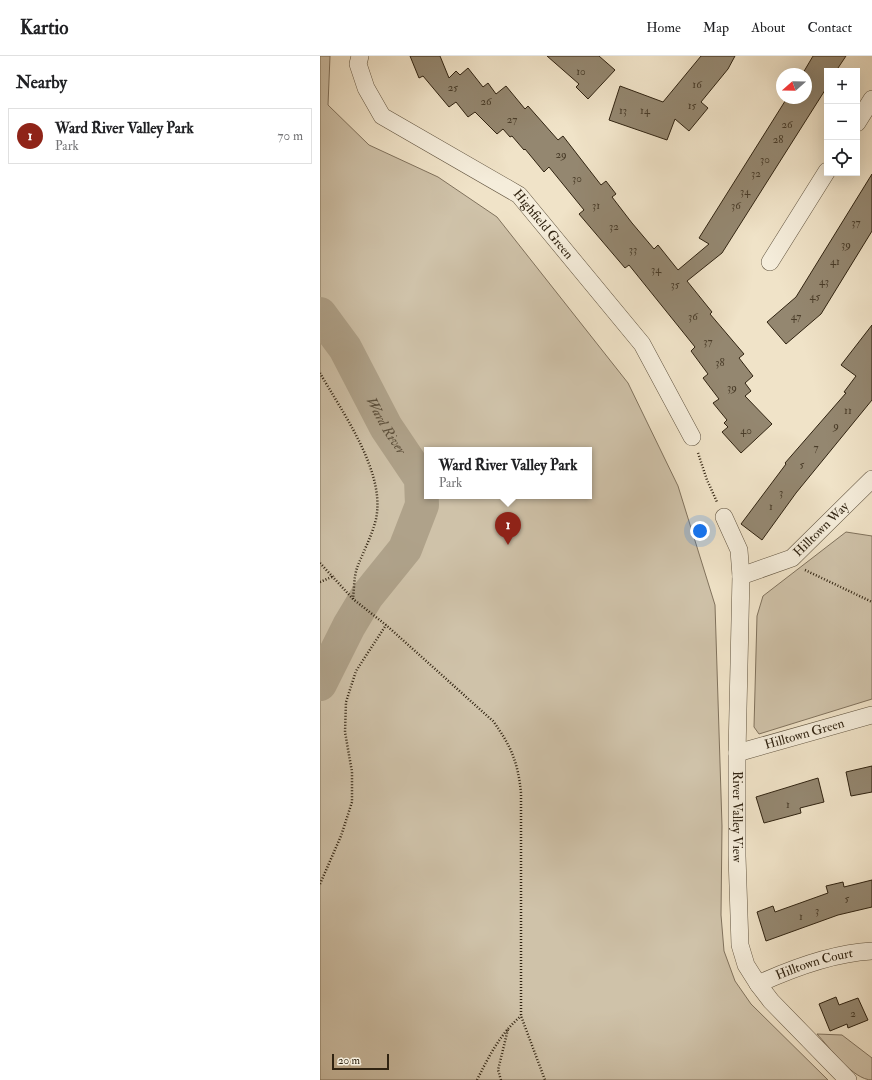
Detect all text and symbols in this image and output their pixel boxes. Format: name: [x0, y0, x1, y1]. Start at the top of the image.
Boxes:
text: Kartio: [20, 16, 68, 40]
text: Home: [646, 19, 681, 36]
text: Map: [703, 19, 729, 36]
text: About: [751, 19, 785, 36]
text: Contact: [807, 19, 852, 36]
house number: 10: [576, 65, 586, 78]
north arrow: [776, 68, 812, 104]
map controls: [824, 68, 860, 176]
button: +: [824, 68, 860, 104]
text: Nearby: [16, 72, 67, 93]
house number: 16: [692, 78, 703, 91]
house number: 25: [448, 81, 458, 94]
house number: 26: [480, 95, 493, 108]
house number: 15: [688, 99, 697, 112]
house number: 13: [619, 104, 627, 117]
house number: 14: [640, 104, 651, 117]
button: −: [824, 104, 860, 140]
house number: 27: [507, 113, 517, 126]
house number: 26: [781, 118, 794, 131]
text: Ward River Valley Park: [55, 119, 194, 138]
text: 1: [28, 128, 32, 144]
text: 70 m: [278, 128, 303, 144]
house number: 28: [773, 133, 783, 146]
text: Park: [55, 138, 79, 154]
button: locate: [824, 140, 860, 176]
house number: 29: [555, 148, 567, 161]
house number: 30: [760, 153, 770, 166]
house number: 32: [751, 167, 761, 180]
house number: 30: [572, 172, 582, 185]
house number: 34: [740, 185, 751, 198]
street label: Highfield Green: [510, 186, 577, 263]
house number: 31: [592, 199, 600, 212]
house number: 36: [731, 199, 742, 212]
house number: 37: [851, 216, 861, 229]
house number: 32: [609, 220, 619, 233]
house number: 39: [841, 238, 851, 251]
house number: 33: [629, 243, 637, 256]
house number: 41: [830, 255, 840, 268]
house number: 34: [651, 263, 662, 276]
house number: 43: [819, 275, 829, 288]
house number: 35: [670, 278, 680, 291]
house number: 45: [810, 290, 821, 303]
house number: 36: [688, 310, 699, 323]
house number: 47: [791, 310, 801, 323]
house number: 37: [703, 335, 713, 348]
house number: 38: [715, 356, 725, 369]
house number: 39: [727, 381, 737, 394]
water label: Ward River: [363, 394, 411, 458]
house number: 11: [844, 404, 852, 417]
house number: 9: [832, 419, 839, 432]
house number: 40: [740, 424, 752, 437]
house number: 7: [813, 441, 819, 454]
popup: [424, 447, 592, 499]
text: Ward River Valley Park: [439, 456, 577, 475]
house number: 5: [800, 458, 805, 471]
text: Park: [439, 475, 462, 491]
house number: 3: [779, 486, 783, 499]
street label: Hilltown Way: [790, 498, 853, 560]
house number: 1: [769, 500, 773, 513]
pin: 1: [495, 512, 521, 545]
your location: [690, 521, 710, 541]
street label: Hilltown Green: [763, 715, 846, 753]
street label: River Valley View: [728, 771, 745, 864]
house number: 1: [786, 798, 790, 811]
house number: 5: [845, 892, 850, 905]
house number: 3: [815, 904, 819, 917]
house number: 1: [799, 910, 803, 923]
street label: Hilltown Court: [773, 945, 854, 983]
house number: 2: [850, 1007, 856, 1020]
scale bar: [332, 1052, 389, 1071]
text: 20 m: [338, 1054, 360, 1067]

